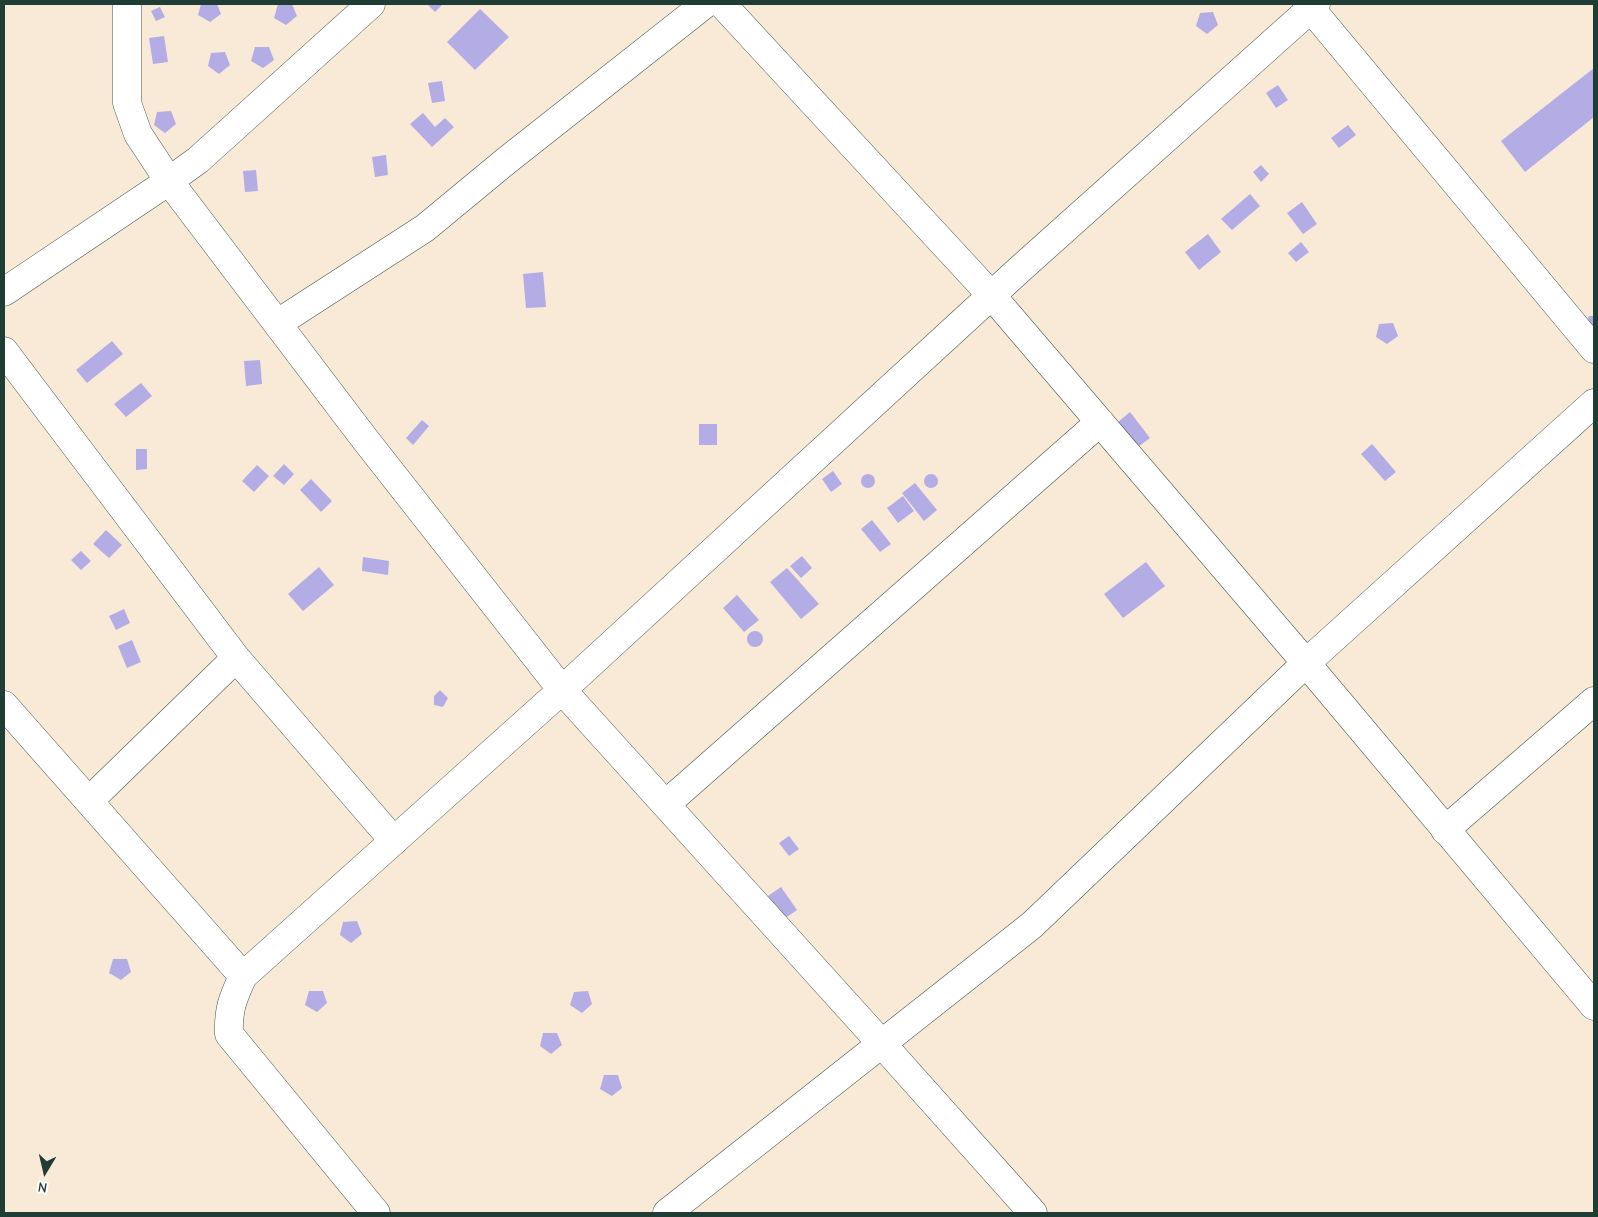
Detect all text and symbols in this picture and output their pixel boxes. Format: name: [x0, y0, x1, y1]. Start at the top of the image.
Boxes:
north arrow: [20, 1147, 70, 1197]
text: N: [37, 1178, 48, 1196]

